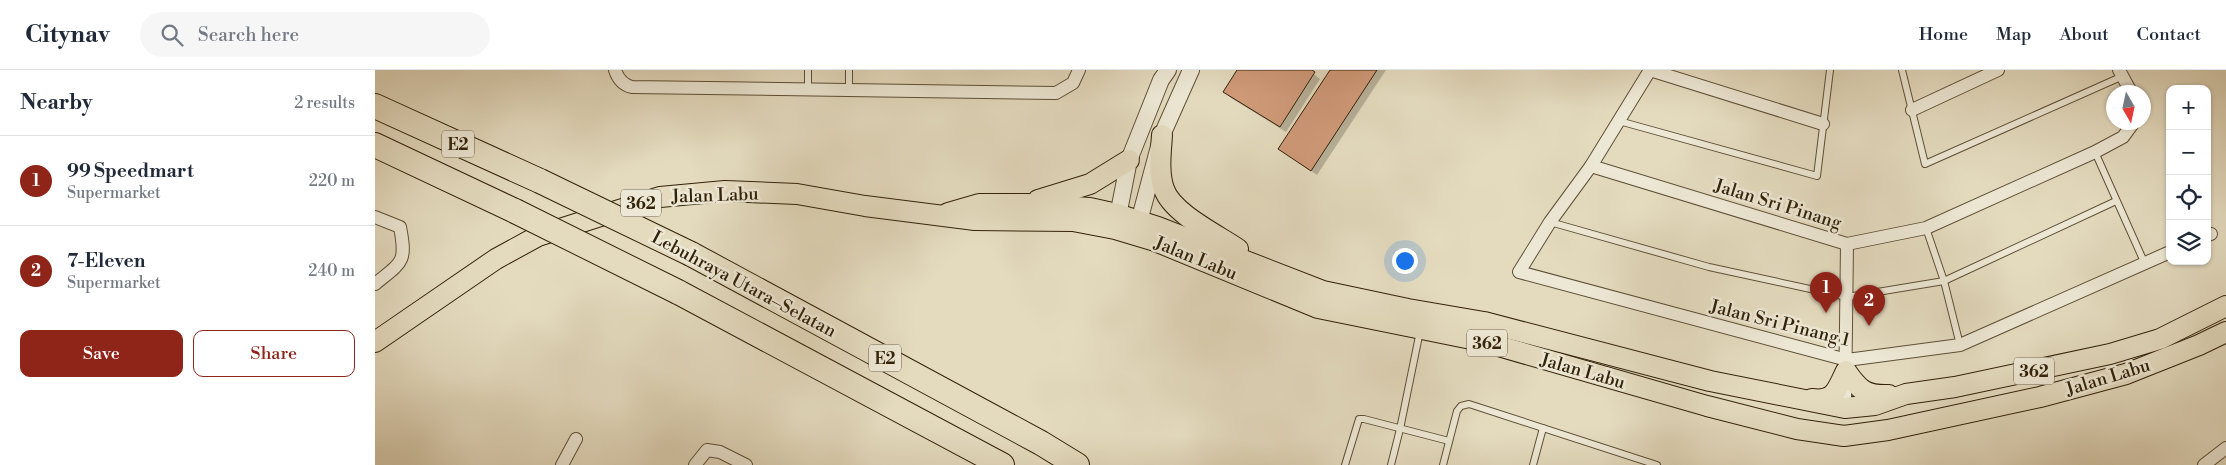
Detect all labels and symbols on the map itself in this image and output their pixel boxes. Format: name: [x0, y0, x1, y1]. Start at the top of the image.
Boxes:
north arrow: [2106, 85, 2151, 130]
road number: E2: [442, 131, 474, 158]
street label: Jalan Sri Pinang: [1710, 174, 1845, 235]
street label: Jalan Labu: [670, 182, 760, 209]
road number: 362: [621, 190, 661, 216]
street label: Lebuhraya Utara–Selatan: [647, 226, 840, 343]
street label: Jalan Labu: [1150, 231, 1241, 286]
your location: [1392, 248, 1418, 274]
pin: 1: [1810, 272, 1842, 313]
pin: 2: [1853, 285, 1885, 326]
street label: Jalan Sri Pinang 1: [1707, 295, 1852, 352]
road number: 362: [1467, 330, 1507, 356]
road number: E2: [869, 344, 901, 372]
street label: Jalan Labu: [1537, 348, 1629, 395]
street label: Jalan Labu: [2062, 354, 2154, 402]
road number: 362: [2014, 358, 2054, 384]

